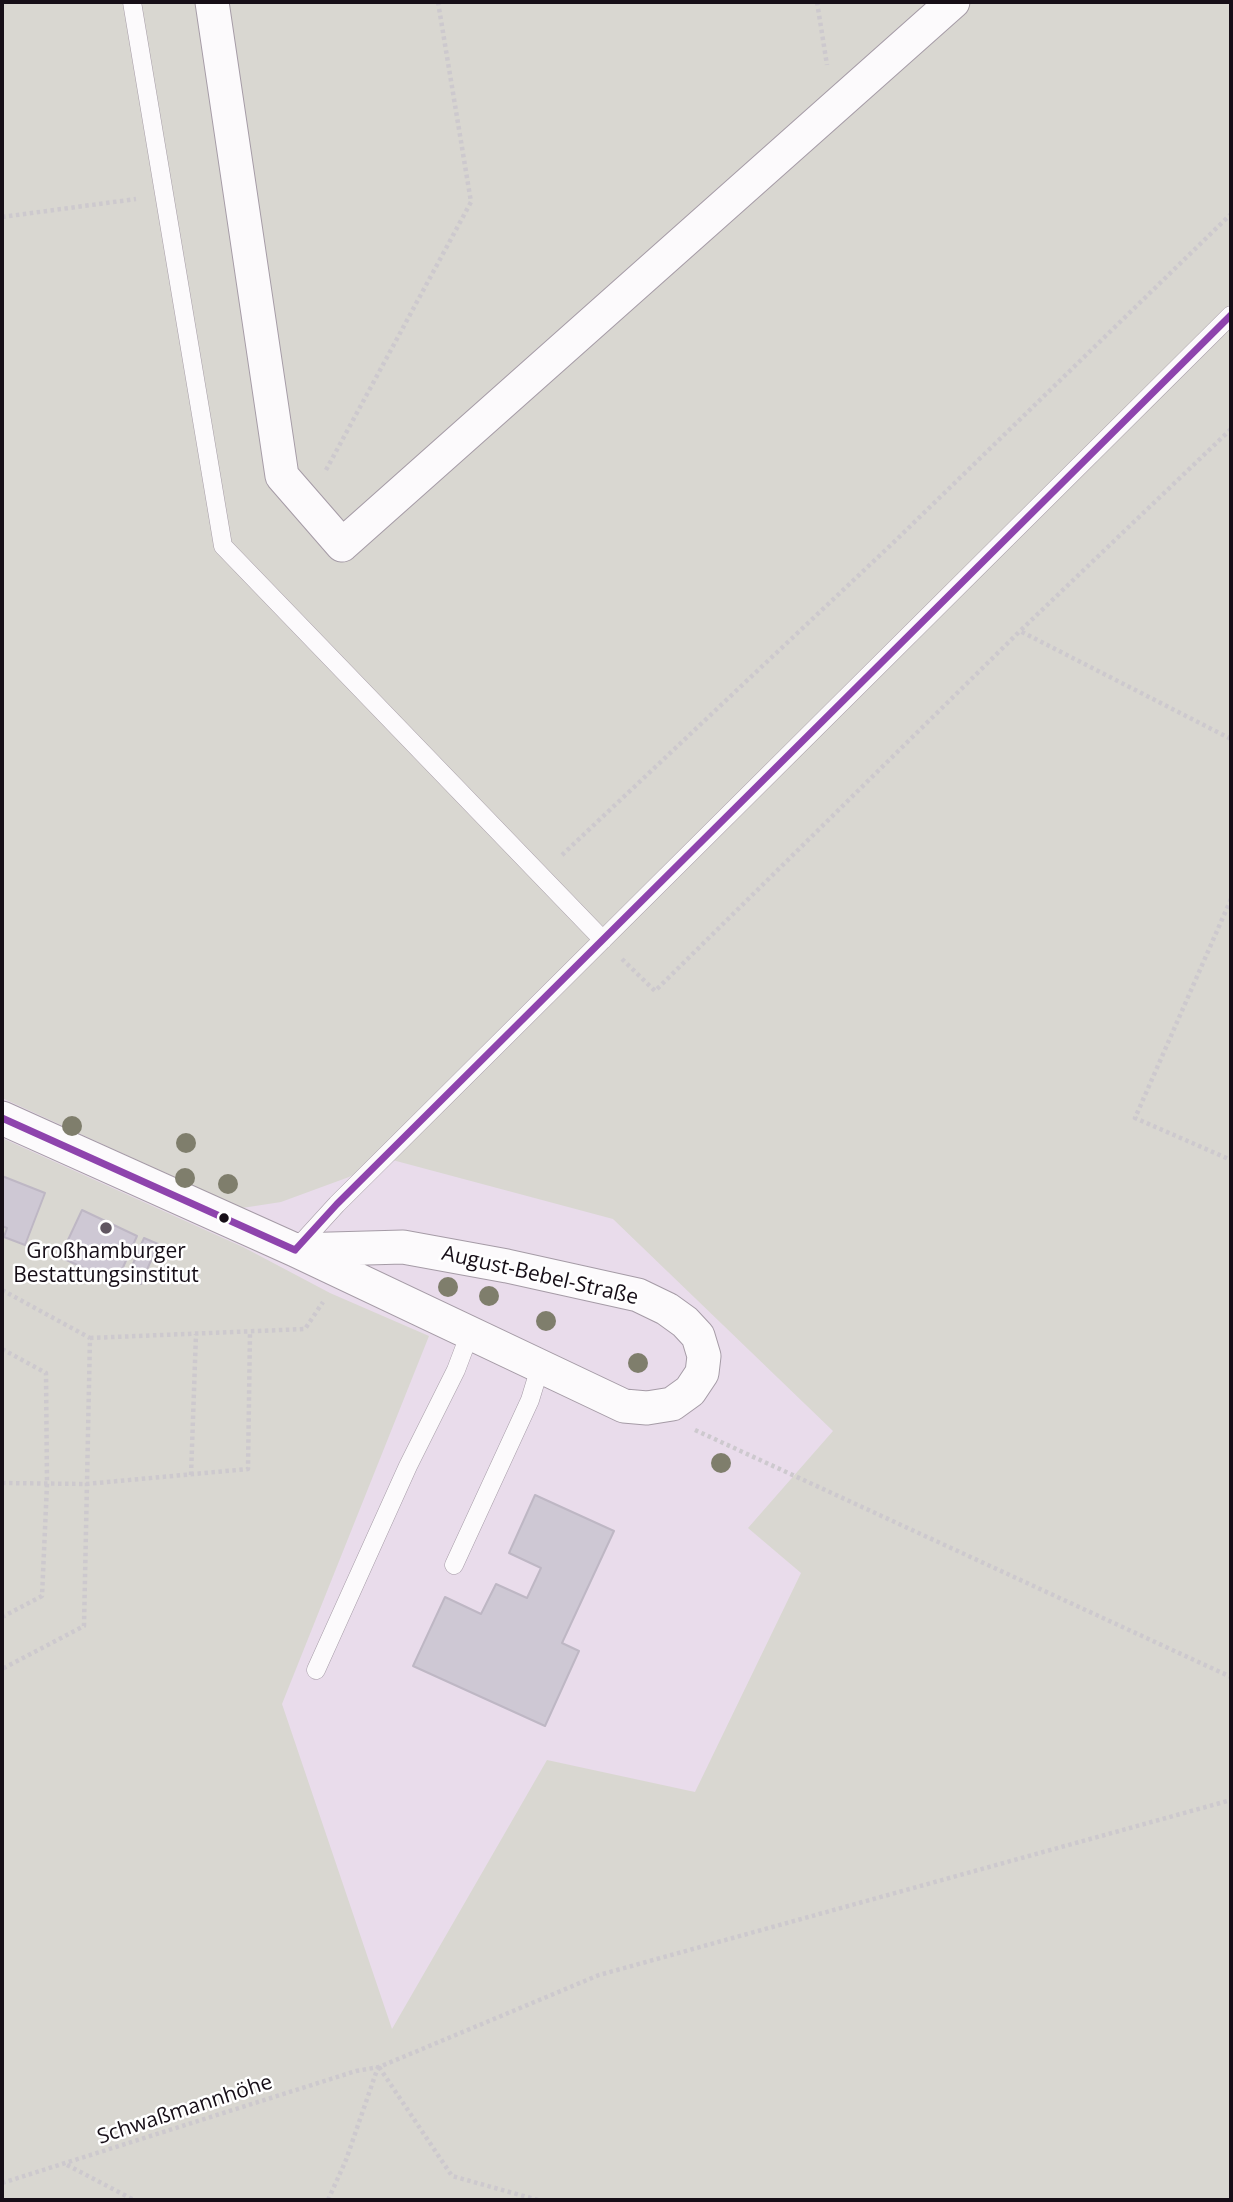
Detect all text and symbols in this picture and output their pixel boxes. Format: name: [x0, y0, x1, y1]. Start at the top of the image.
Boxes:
unlabelled marker: [217, 1211, 231, 1225]
marker: Großhamburger Bestattungsinstitut: [98, 1220, 114, 1236]
place label: Großhamburger Bestattungsinstitut: [13, 1239, 199, 1289]
street label: August-Bebel-Straße: [439, 1241, 641, 1311]
street label: Schwaßmannhöhe: [94, 2070, 276, 2150]

